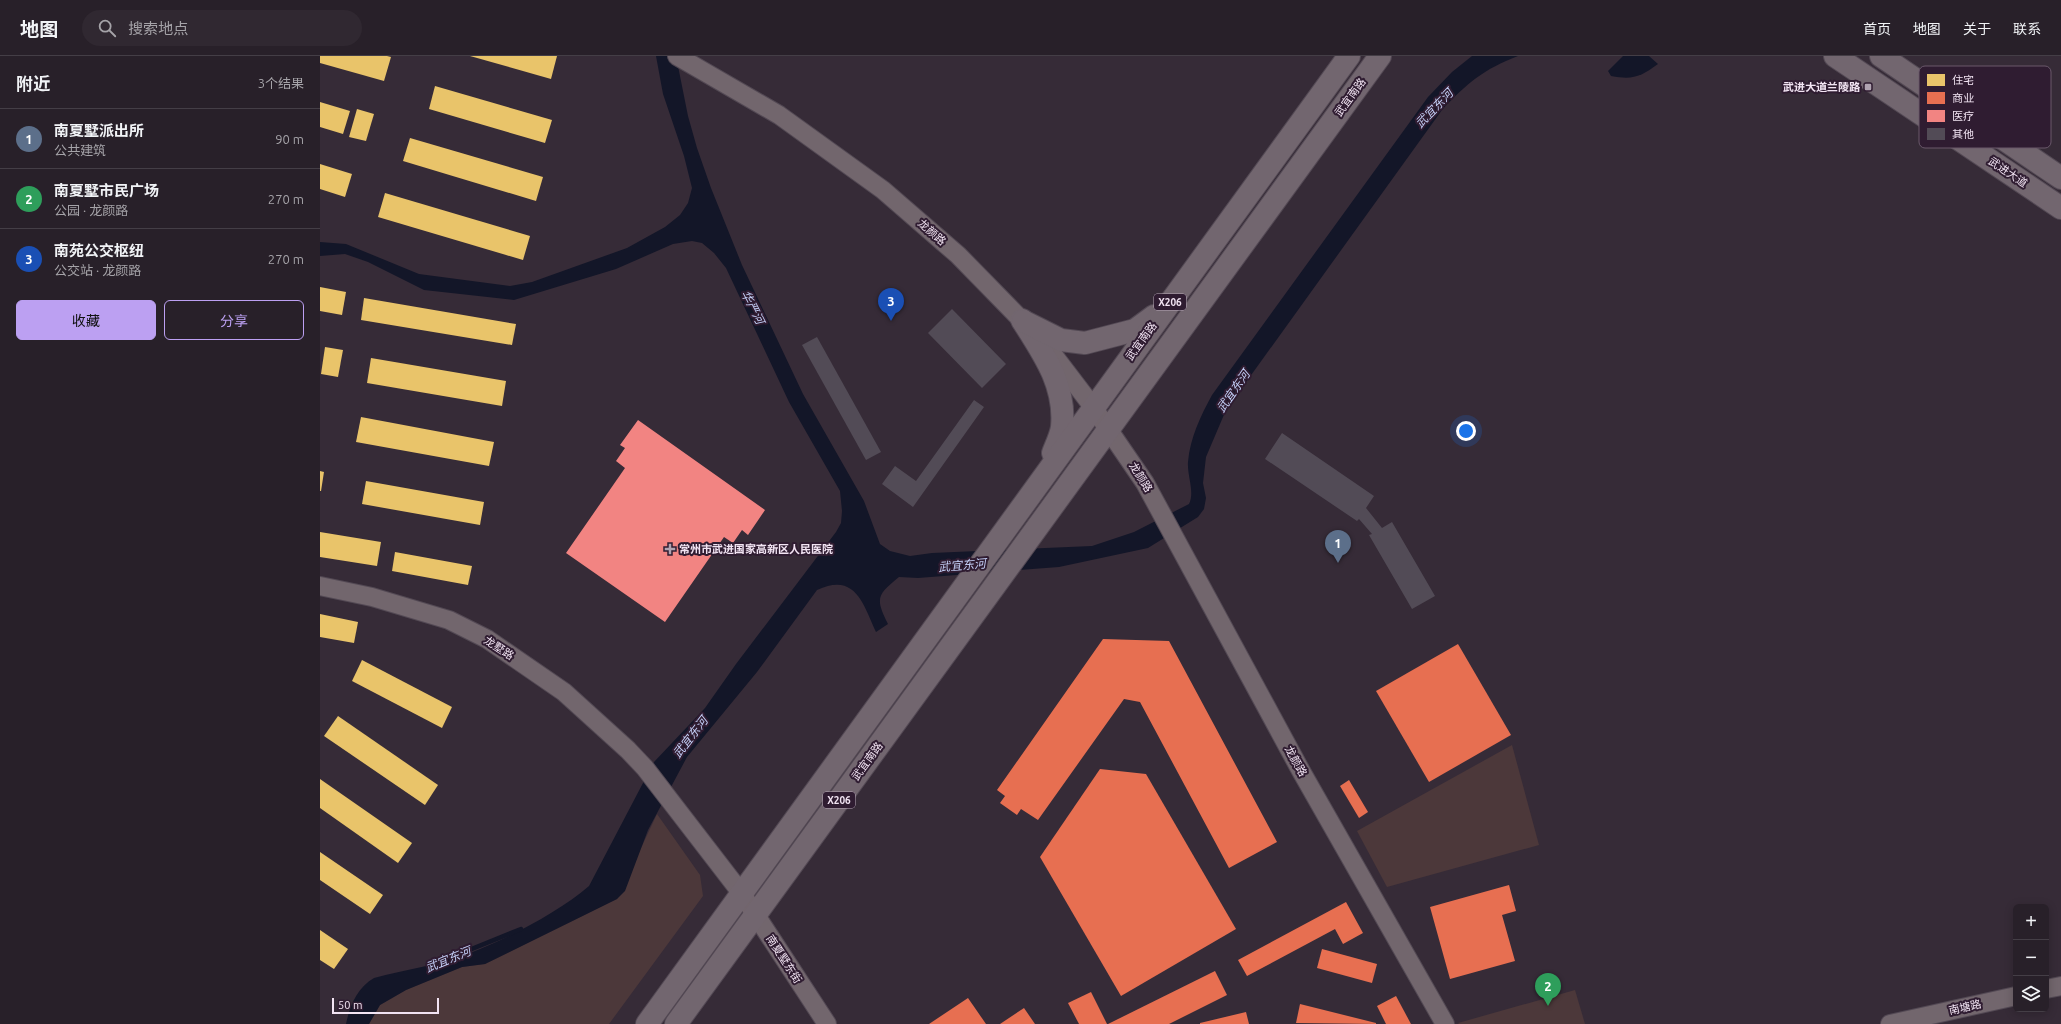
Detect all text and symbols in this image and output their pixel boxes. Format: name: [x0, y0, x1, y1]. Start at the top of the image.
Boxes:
search box: [82, 10, 362, 46]
icon: search: [96, 17, 118, 39]
text: 地图: [20, 18, 58, 40]
text: 搜索地点: [128, 20, 188, 37]
text: 首页: [1863, 21, 1891, 37]
text: 地图: [1913, 21, 1941, 37]
text: 关于: [1963, 21, 1991, 37]
text: 联系: [2013, 21, 2041, 37]
legend: [1919, 66, 2051, 148]
text: 附近: [16, 74, 50, 93]
text: 住宅: [1952, 74, 1974, 86]
text: 3个结果: [258, 76, 304, 90]
street label: 武宜南路: [1332, 76, 1368, 118]
place label: 武进大道兰陵路: [1783, 81, 1861, 93]
marker: 武进大道兰陵路: [1863, 82, 1873, 92]
water label: 武宜东河: [1413, 85, 1457, 130]
text: 商业: [1952, 92, 1974, 104]
text: 医疗: [1952, 110, 1974, 122]
text: 南夏墅派出所: [54, 122, 144, 139]
text: 其他: [1952, 128, 1974, 140]
text: 1: [25, 132, 33, 146]
text: 90 m: [275, 132, 304, 146]
text: 公共建筑: [54, 143, 106, 157]
street label: 武进大道: [1986, 155, 2030, 189]
text: 南夏墅市民广场: [54, 182, 159, 199]
text: 2: [25, 192, 33, 206]
text: 270 m: [268, 192, 304, 206]
text: 公园 · 龙颜路: [54, 203, 128, 217]
street label: 龙颜路: [916, 217, 948, 247]
text: 南苑公交枢纽: [54, 242, 144, 259]
text: 3: [25, 252, 33, 266]
text: 270 m: [268, 252, 304, 266]
text: 公交站 · 龙颜路: [54, 263, 141, 277]
water label: 华严河: [739, 288, 768, 328]
pin: 3: [878, 288, 904, 321]
road number: X206: [1154, 294, 1186, 310]
button: 收藏: [16, 300, 156, 340]
button: 分享: [164, 300, 304, 340]
street label: 武宜南路: [1123, 320, 1159, 362]
water label: 武宜东河: [1214, 366, 1253, 414]
your location: [1456, 421, 1476, 441]
street label: 龙颜路: [1127, 460, 1155, 494]
pin: 1: [1325, 530, 1351, 563]
marker: 常州市武进国家高新区人民医院: [664, 543, 676, 555]
place label: 常州市武进国家高新区人民医院: [679, 543, 833, 555]
water label: 武宜东河: [938, 556, 988, 574]
street label: 龙墅路: [482, 634, 516, 662]
water label: 武宜东河: [670, 713, 711, 760]
street label: 武宜南路: [849, 740, 885, 782]
street label: 龙颜路: [1283, 744, 1309, 778]
road number: X206: [823, 792, 855, 808]
map controls: [2013, 904, 2049, 1012]
button: +: [2013, 904, 2049, 940]
street label: 南夏墅东街: [764, 933, 804, 985]
button: −: [2013, 940, 2049, 976]
water label: 武宜东河: [423, 943, 475, 974]
pin: 2: [1535, 973, 1561, 1006]
button: layers: [2013, 976, 2049, 1012]
scale bar: [332, 996, 439, 1015]
street label: 南塘路: [1948, 997, 1982, 1017]
text: 50 m: [338, 999, 362, 1011]

